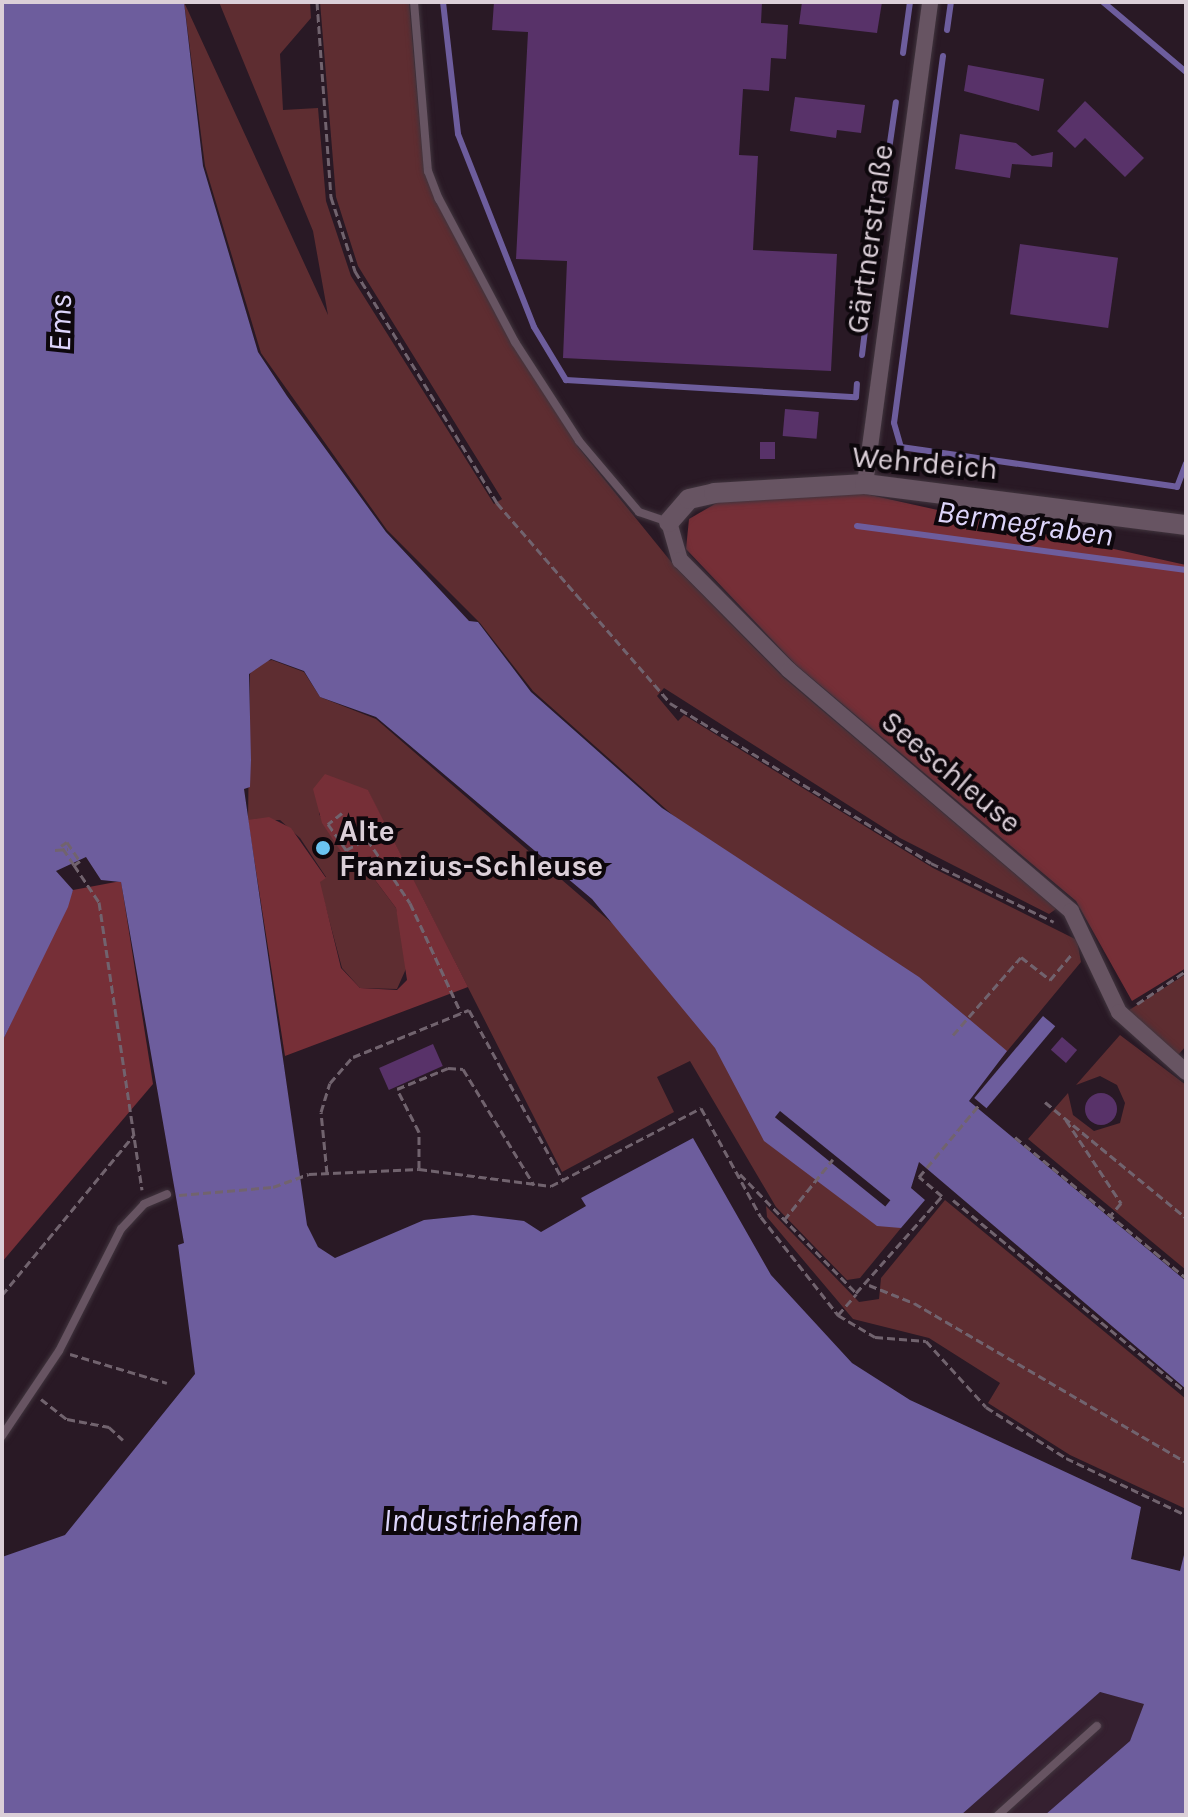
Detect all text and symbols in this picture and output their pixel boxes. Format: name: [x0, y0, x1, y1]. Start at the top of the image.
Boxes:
street label: Gärtnerstraße: [839, 142, 901, 336]
water label: Ems: [41, 294, 81, 352]
street label: Wehrdeich: [851, 439, 999, 487]
water label: Bermegraben: [934, 493, 1116, 555]
street label: Seeschleuse: [874, 703, 1028, 841]
place label: Alte Franzius-Schleuse: [339, 813, 603, 884]
marker: Alte Franzius-Schleuse: [314, 839, 332, 857]
water label: Industriehafen: [383, 1502, 579, 1540]

